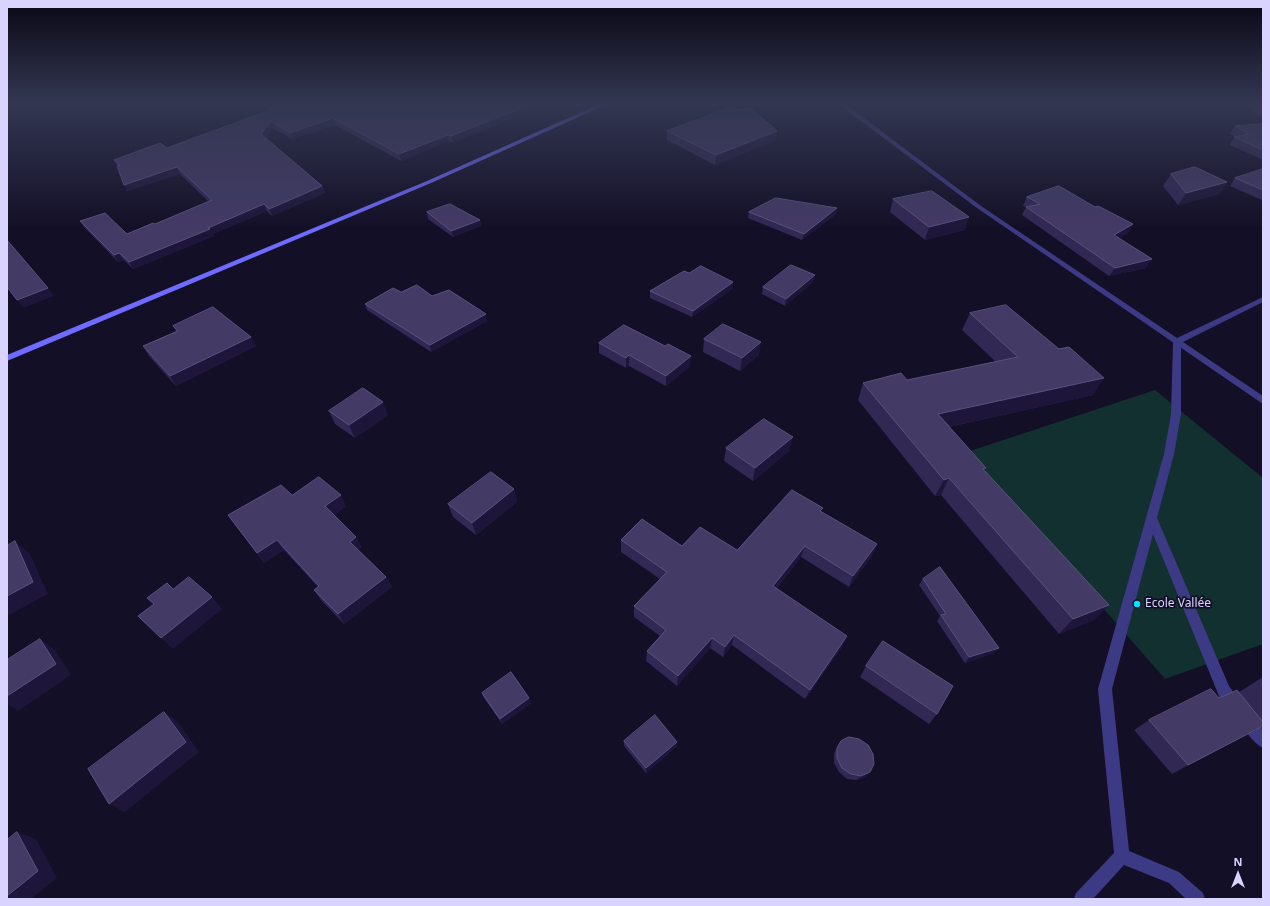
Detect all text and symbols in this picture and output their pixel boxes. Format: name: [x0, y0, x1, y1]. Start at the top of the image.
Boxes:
place label: Ecole Vallée: [1145, 597, 1211, 611]
marker: Ecole Vallée: [1132, 599, 1142, 609]
north arrow: [1218, 854, 1258, 894]
text: N: [1234, 854, 1242, 869]

